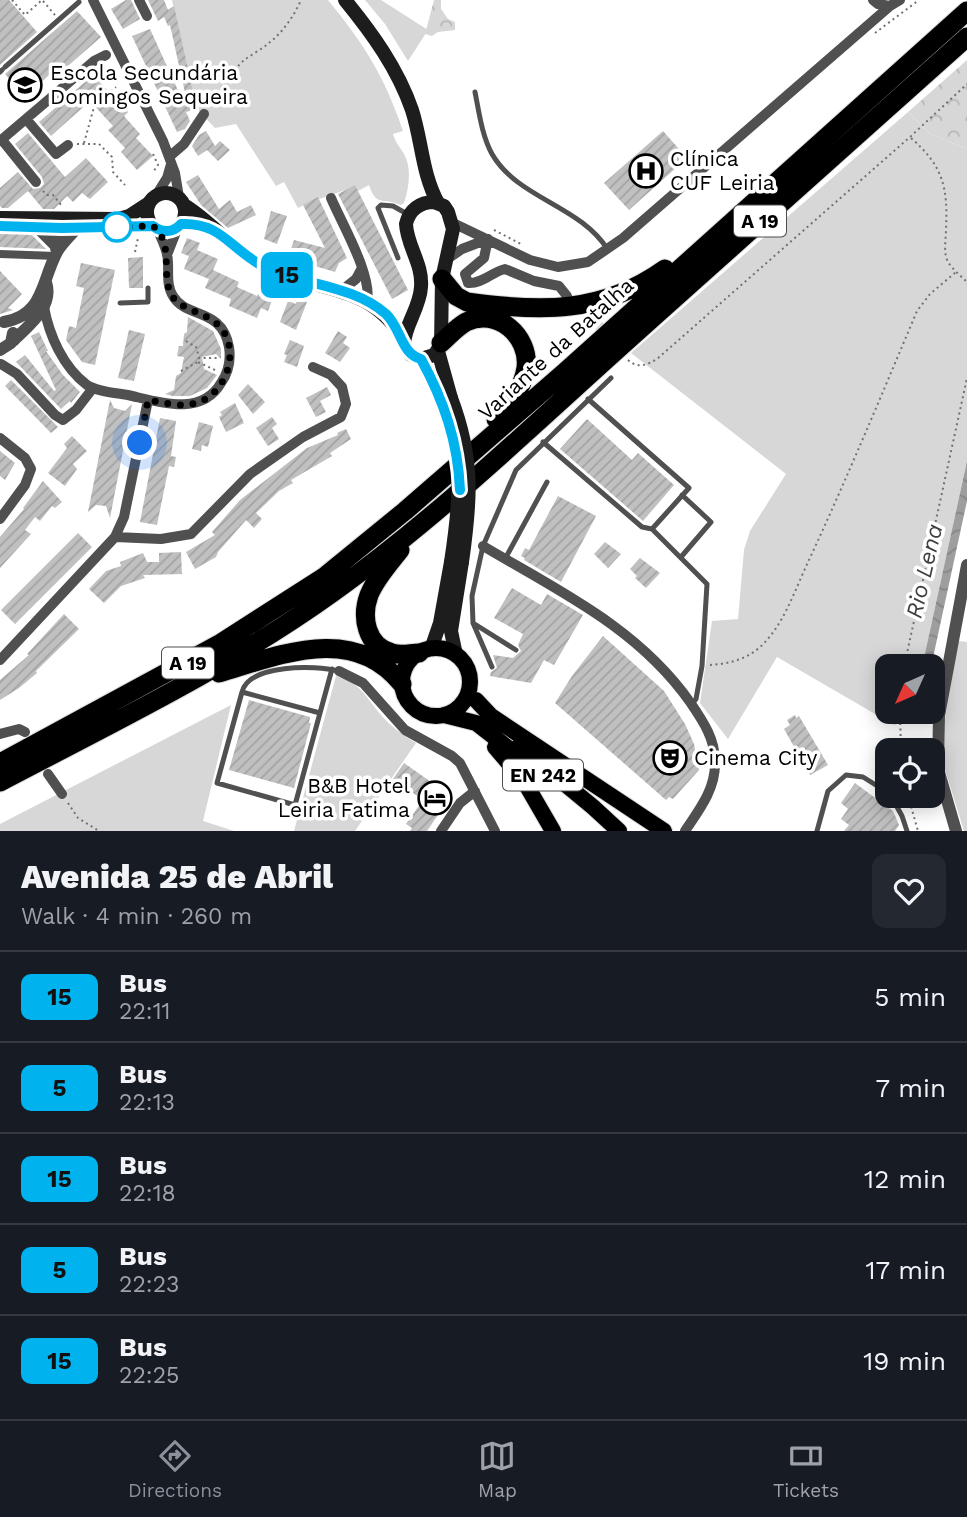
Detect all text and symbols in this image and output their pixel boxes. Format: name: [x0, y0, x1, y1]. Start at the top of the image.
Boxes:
place label: Escola Secundária Domingos Sequeira: [50, 60, 248, 109]
school or university icon: Escola Secundária Domingos Sequeira: [6, 66, 44, 104]
place label: Clínica CUF Leiria: [670, 146, 775, 195]
hospital icon: Clínica CUF Leiria: [627, 152, 665, 190]
road number: A 19: [734, 206, 786, 236]
unlabelled marker: [102, 212, 132, 242]
line badge: 15: [256, 252, 318, 298]
text: 15: [275, 261, 299, 289]
street label: Variante da Batalha: [473, 272, 638, 425]
your location: [122, 425, 157, 460]
water label: Rio Lena: [901, 521, 948, 621]
road number: A 19: [162, 648, 214, 678]
north arrow: [875, 654, 945, 724]
map controls: [875, 654, 945, 808]
button: locate: [875, 738, 945, 808]
theatre icon: Cinema City: [651, 739, 689, 777]
place label: Cinema City: [694, 745, 817, 770]
road number: EN 242: [503, 760, 583, 790]
place label: B&B Hotel Leiria Fatima: [278, 773, 411, 822]
hotel icon: B&B Hotel Leiria Fatima: [416, 779, 454, 817]
button: heart: [872, 854, 946, 928]
text: Avenida 25 de Abril: [21, 857, 333, 896]
text: Walk · 4 min · 260 m: [21, 903, 252, 930]
text: Bus: [119, 968, 167, 998]
text: 5 min: [874, 982, 946, 1012]
text: 15: [47, 983, 72, 1011]
text: 22:11: [119, 998, 171, 1025]
text: Bus: [119, 1059, 167, 1089]
text: 7 min: [876, 1073, 946, 1103]
text: 5: [53, 1074, 67, 1102]
text: 22:13: [119, 1089, 175, 1116]
text: Bus: [119, 1150, 167, 1180]
text: 12 min: [864, 1164, 946, 1194]
text: 15: [47, 1165, 72, 1193]
text: 22:18: [119, 1180, 176, 1207]
text: Bus: [119, 1241, 167, 1271]
text: 17 min: [865, 1255, 946, 1285]
text: 5: [53, 1256, 67, 1284]
text: 22:23: [119, 1271, 179, 1298]
text: Bus: [119, 1332, 167, 1362]
text: 19 min: [863, 1346, 946, 1376]
text: 15: [47, 1347, 72, 1375]
text: 22:25: [119, 1362, 179, 1389]
tab: Directions: [128, 1437, 222, 1502]
tab: Map: [478, 1437, 517, 1502]
tab: Tickets: [773, 1437, 839, 1502]

